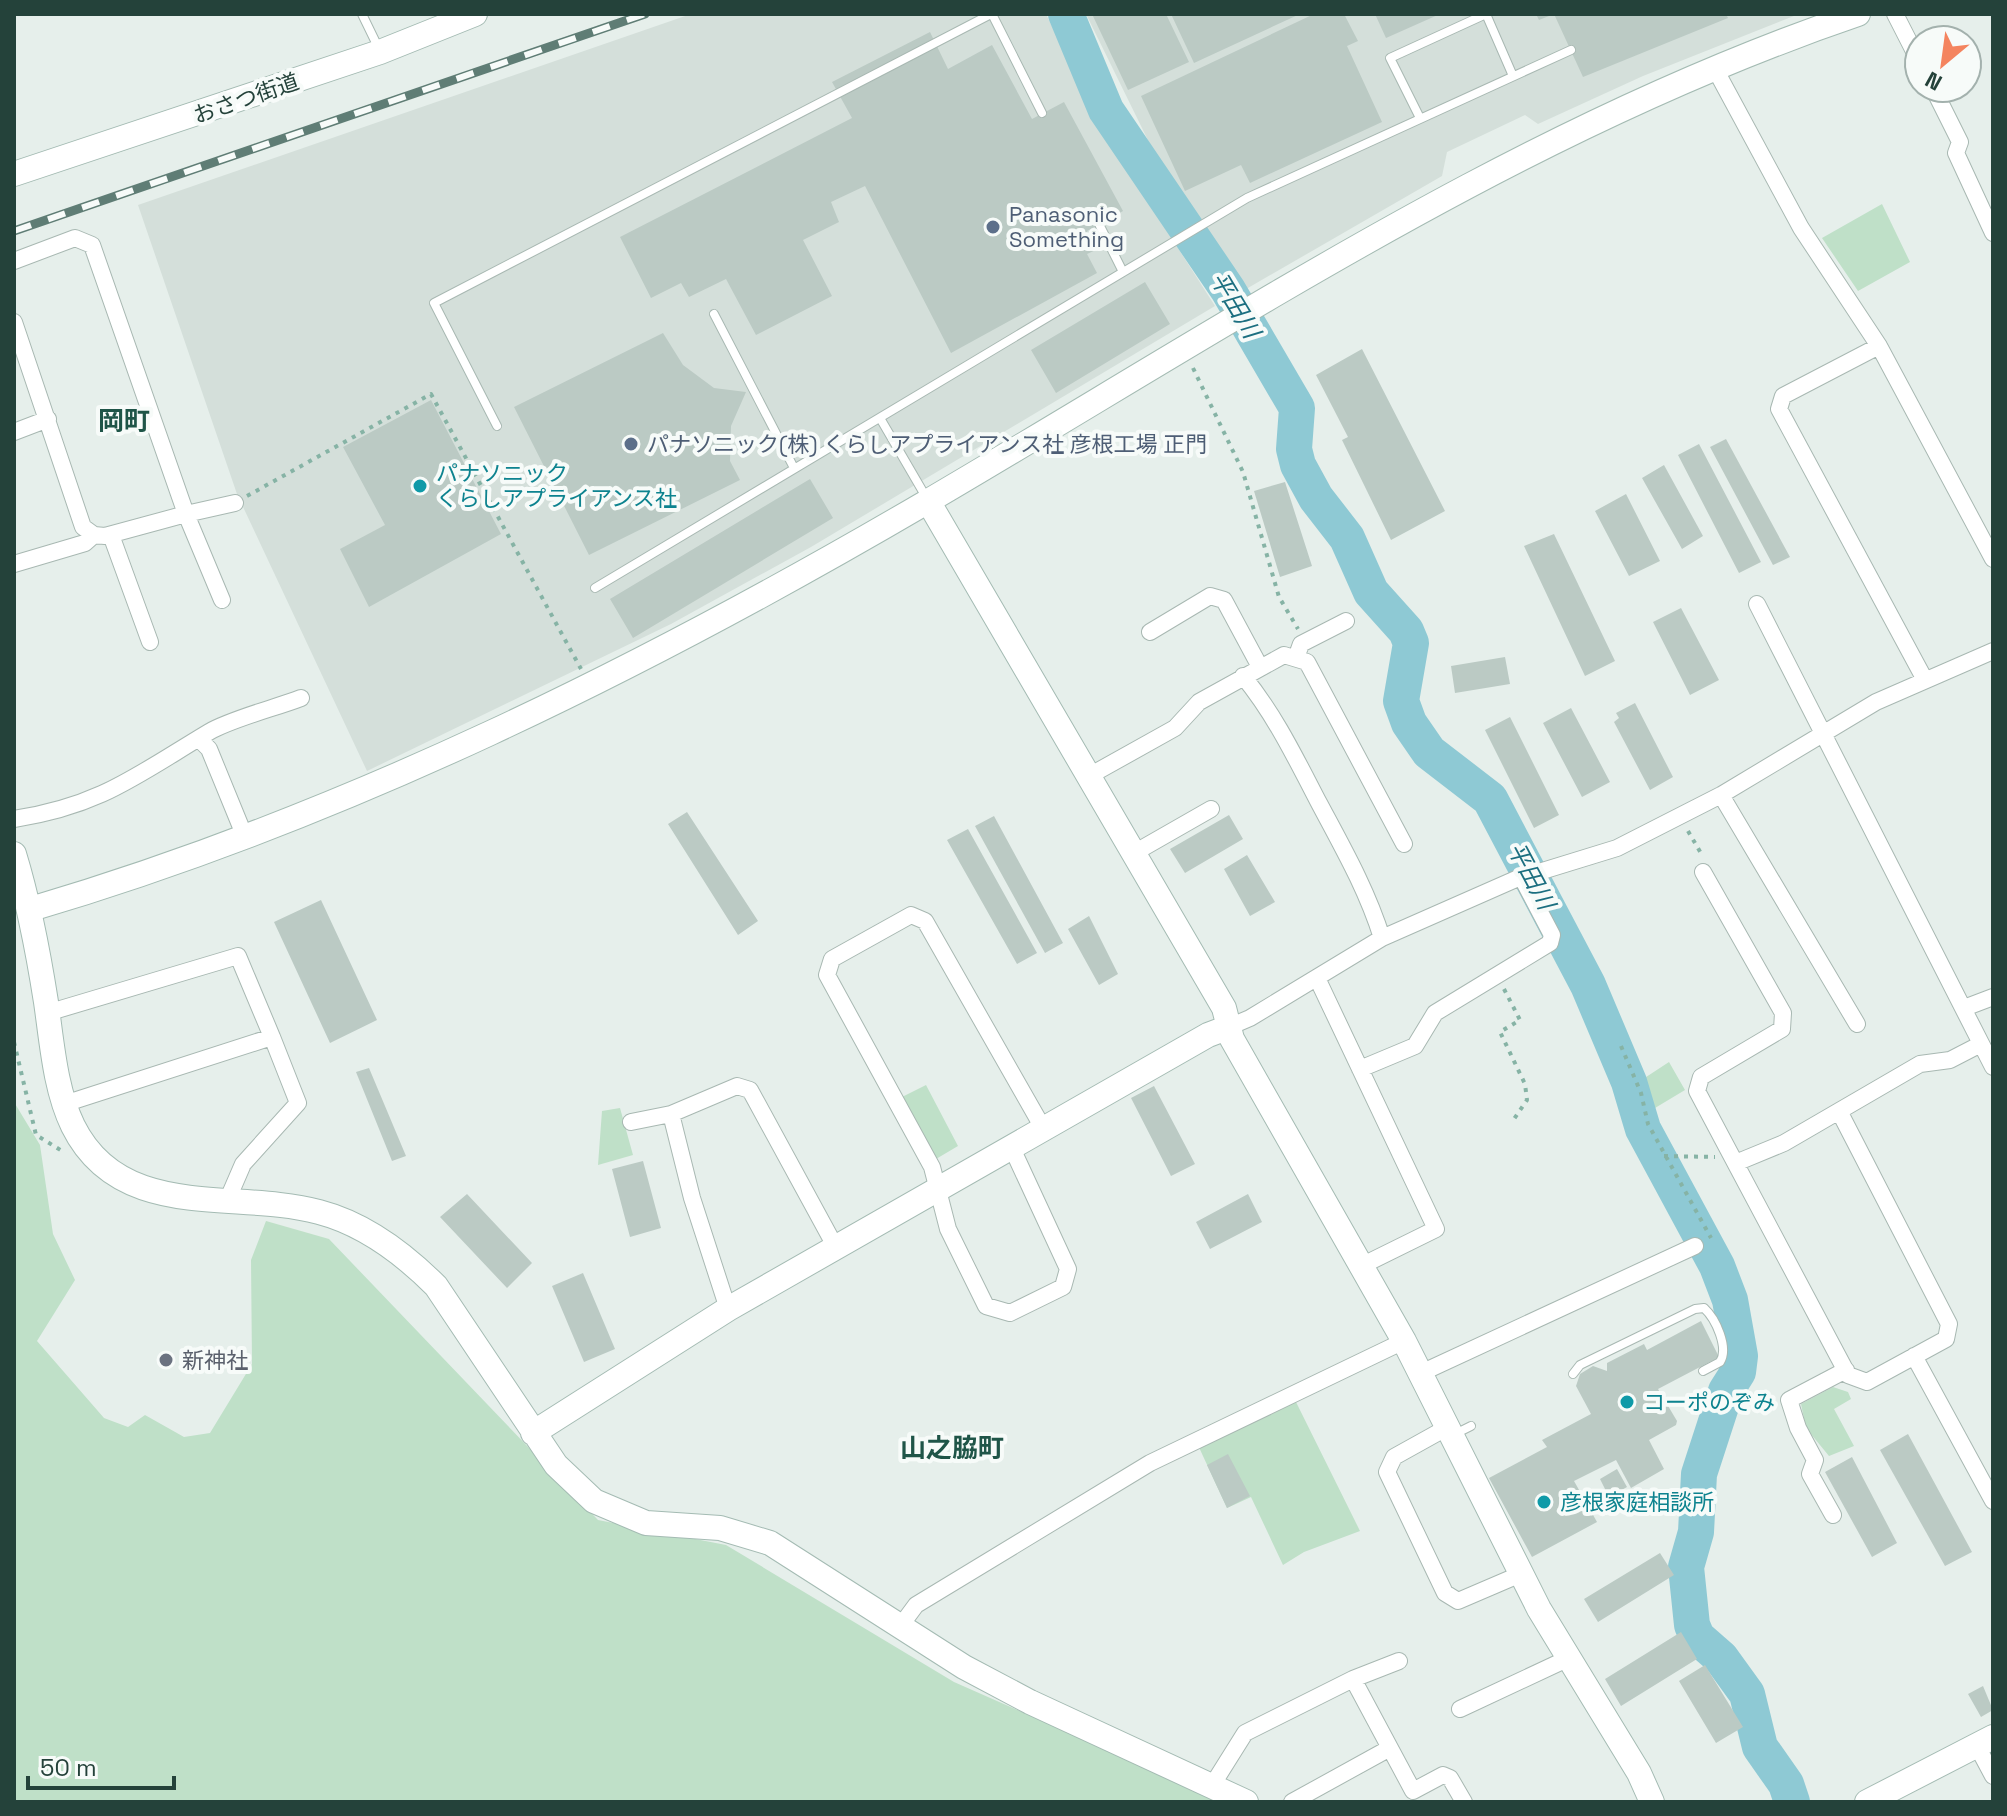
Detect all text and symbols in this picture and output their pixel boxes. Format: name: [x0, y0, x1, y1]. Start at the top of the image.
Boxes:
north arrow: [1903, 24, 1983, 104]
text: N: [1920, 66, 1947, 97]
street label: おさつ街道: [189, 67, 303, 129]
place label: Panasonic Something: [1009, 200, 1124, 253]
marker: Panasonic Something: [984, 218, 1002, 236]
water label: 平田川: [1204, 266, 1269, 346]
district label: 岡町: [98, 404, 150, 438]
place label: パナソニック(株) くらしアプライアンス社 彦根工場 正門: [647, 430, 1207, 458]
marker: パナソニック(株) くらしアプライアンス社 彦根工場 正門: [622, 435, 640, 453]
place label: パナソニック くらしアプライアンス社: [436, 459, 677, 512]
marker: パナソニック くらしアプライアンス社: [411, 477, 429, 495]
water label: 平田川: [1501, 837, 1563, 917]
place label: 新神社: [182, 1346, 248, 1374]
marker: 新神社: [157, 1351, 175, 1369]
place label: コーポのぞみ: [1643, 1388, 1775, 1416]
marker: コーポのぞみ: [1618, 1393, 1636, 1411]
district label: 山之脇町: [900, 1431, 1004, 1465]
place label: 彦根家庭相談所: [1560, 1488, 1714, 1516]
marker: 彦根家庭相談所: [1535, 1493, 1553, 1511]
scale bar: [28, 1740, 174, 1790]
text: 50 m: [40, 1752, 97, 1783]

